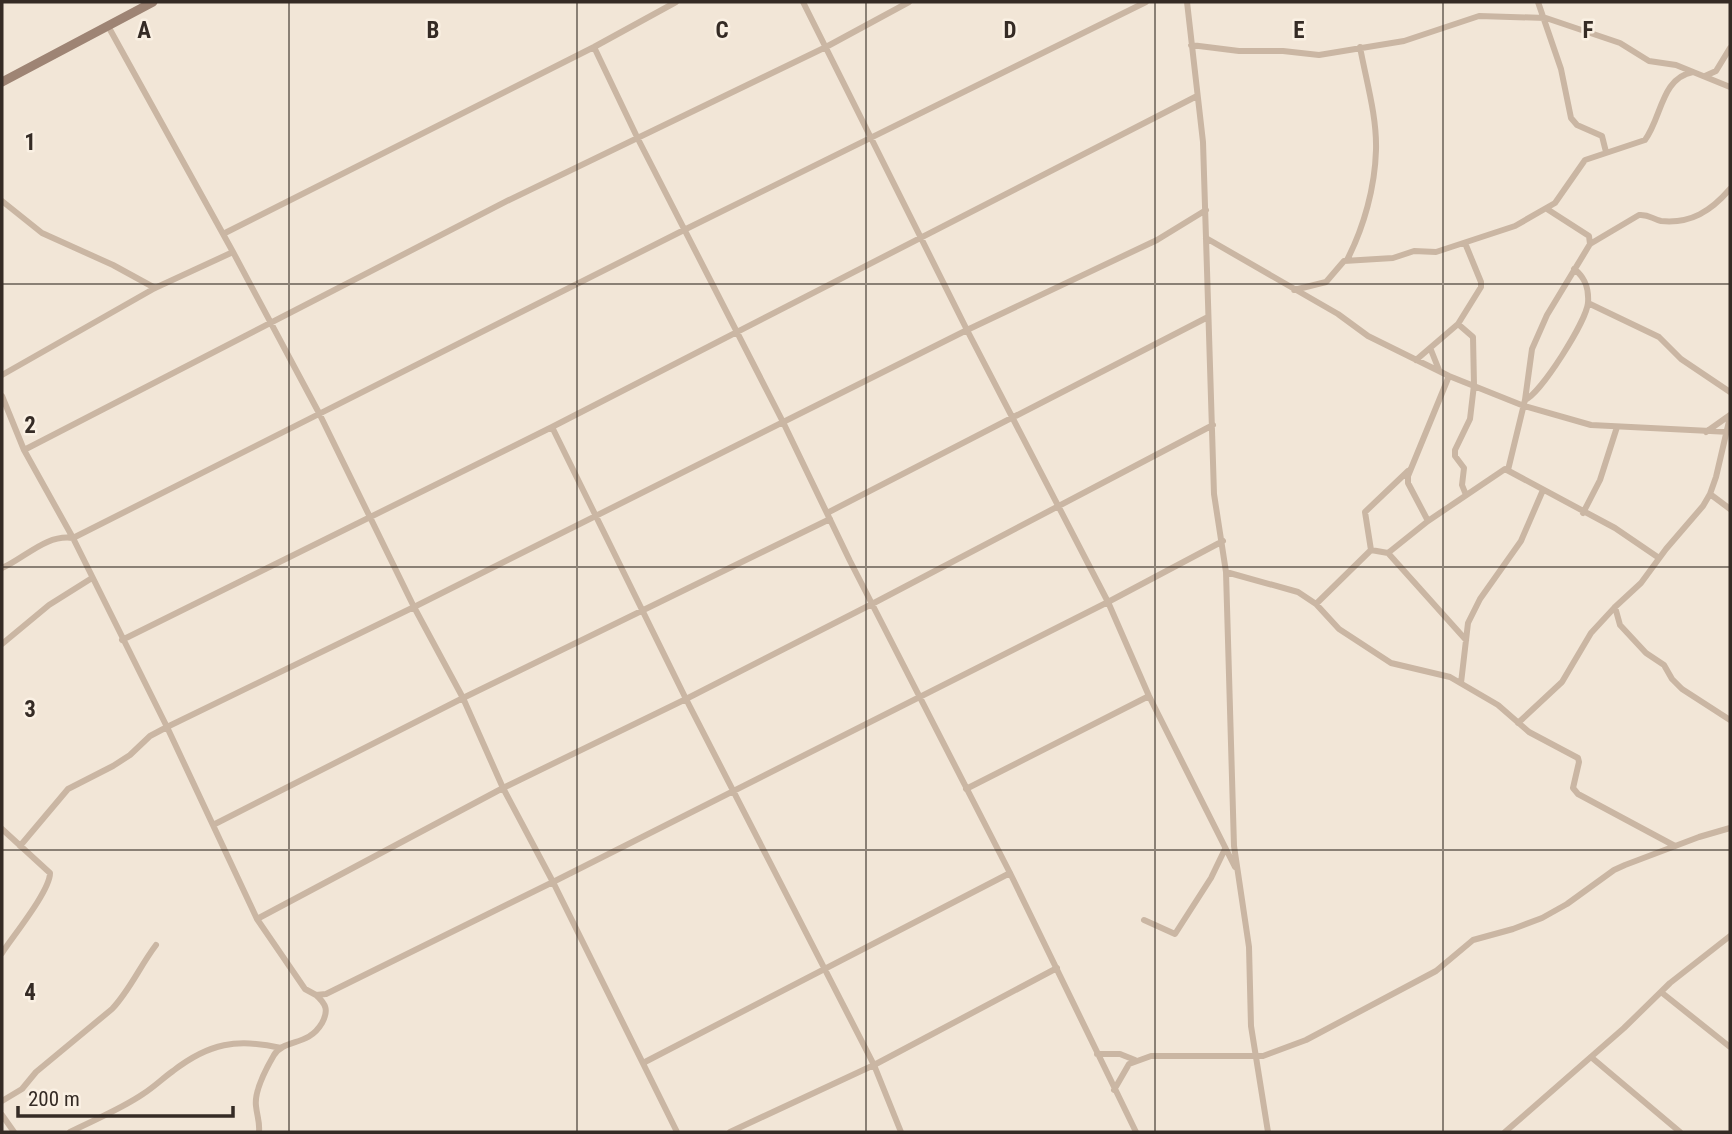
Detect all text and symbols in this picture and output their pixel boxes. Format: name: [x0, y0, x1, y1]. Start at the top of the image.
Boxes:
text: A: [137, 17, 151, 44]
text: B: [427, 17, 439, 44]
text: C: [715, 17, 729, 44]
text: D: [1004, 17, 1017, 44]
text: E: [1293, 17, 1305, 44]
text: F: [1583, 17, 1594, 44]
text: 1: [24, 129, 36, 156]
text: 2: [24, 412, 36, 439]
text: 3: [24, 696, 36, 723]
text: 4: [24, 979, 36, 1006]
scale bar: [18, 1074, 233, 1118]
text: 200 m: [28, 1087, 80, 1111]

